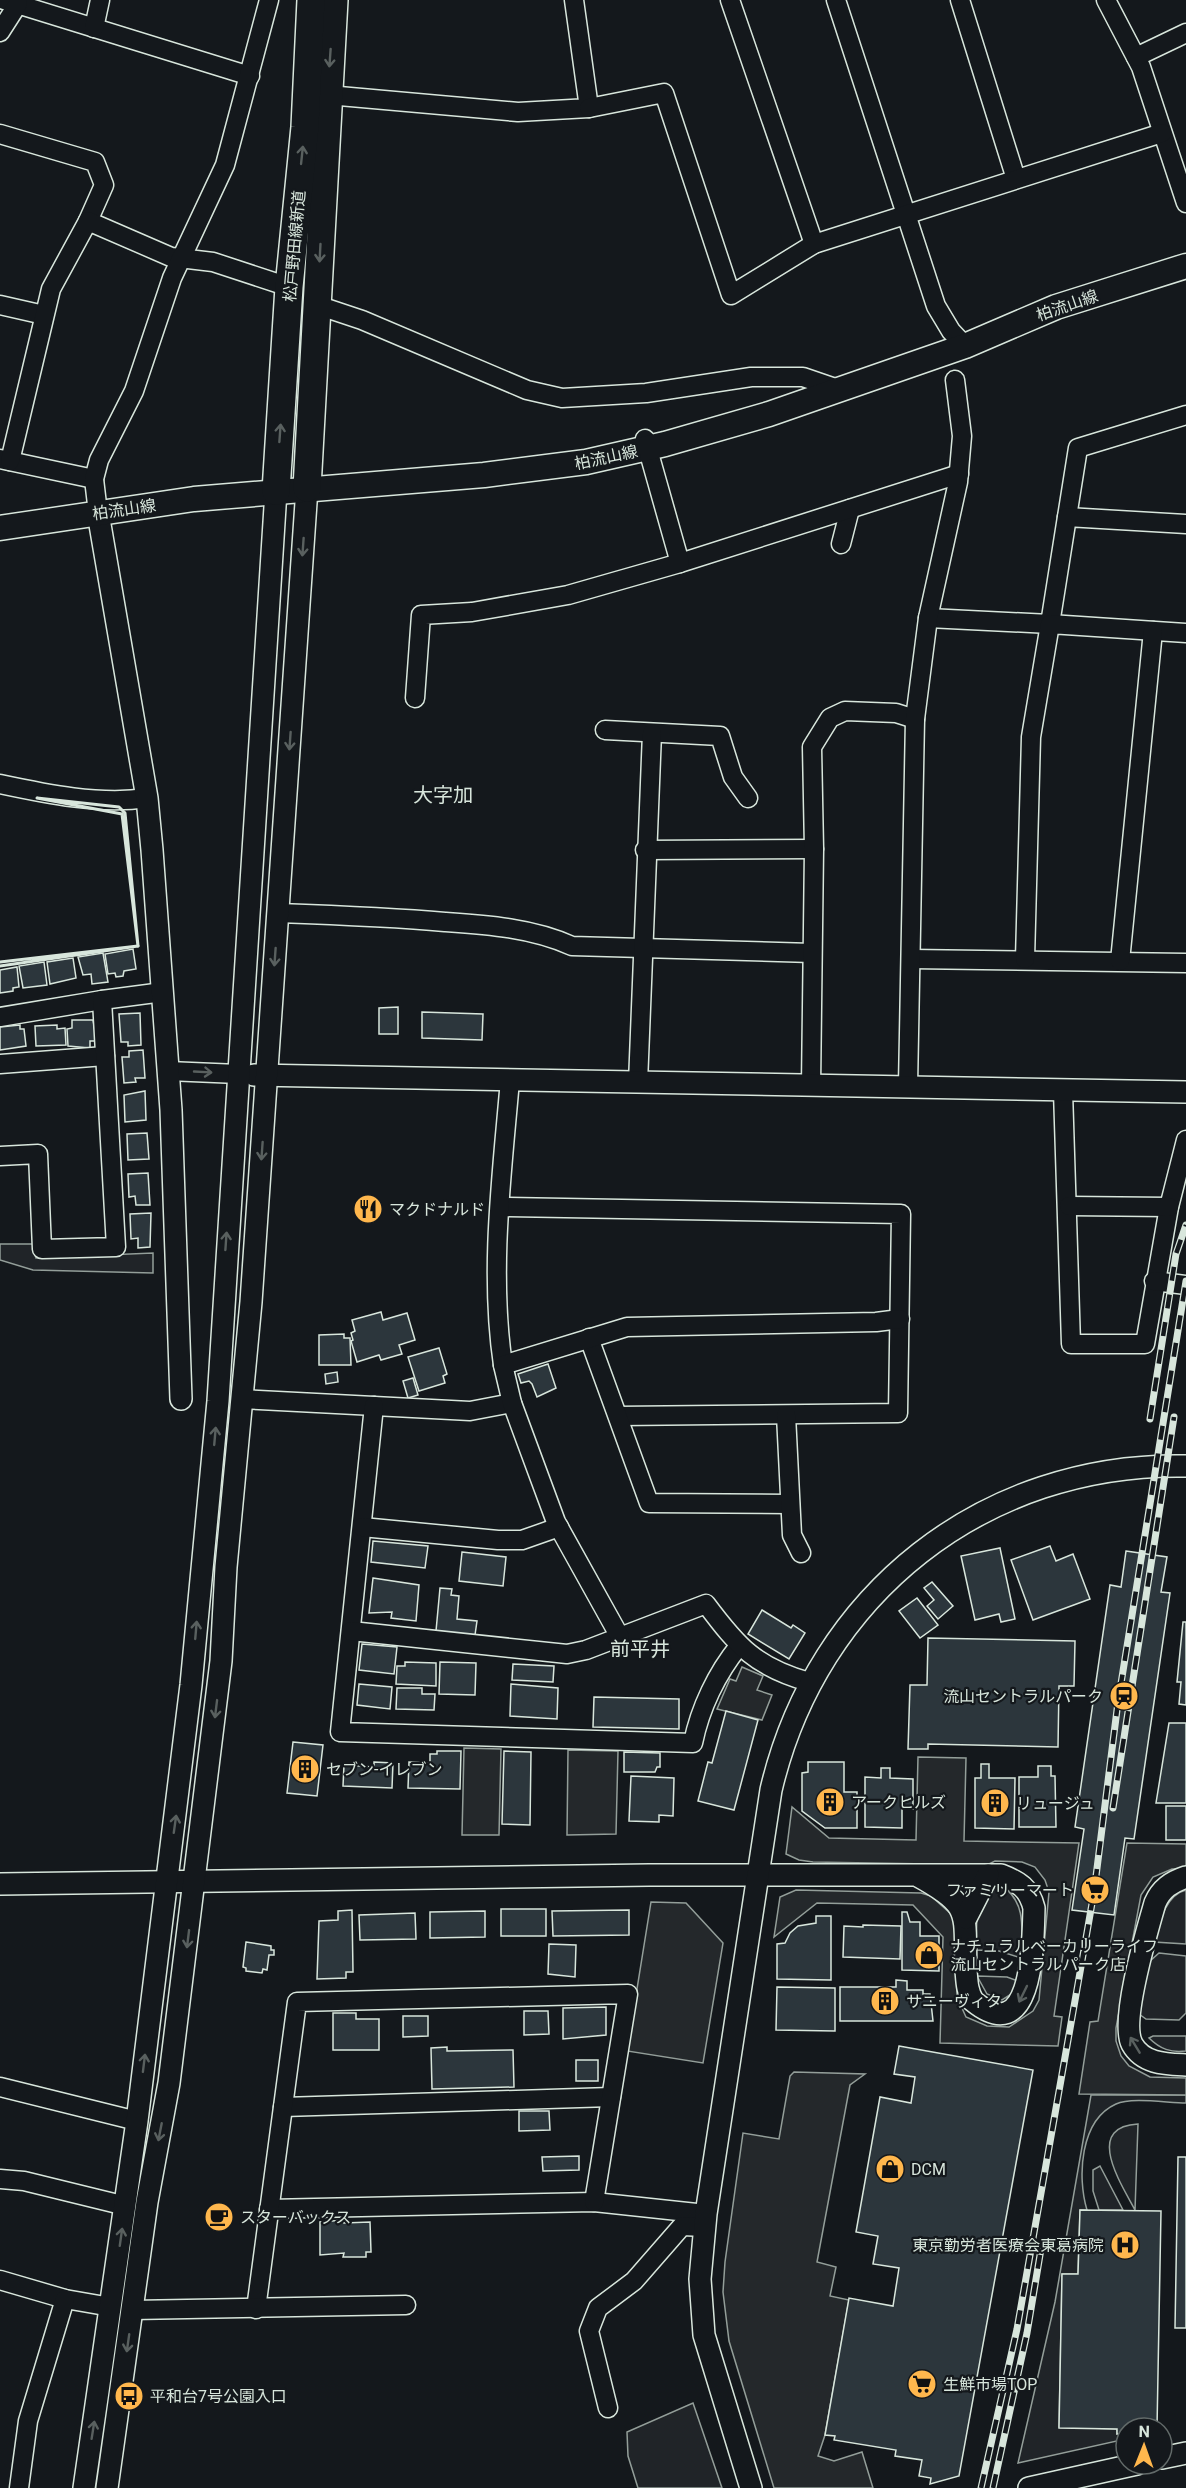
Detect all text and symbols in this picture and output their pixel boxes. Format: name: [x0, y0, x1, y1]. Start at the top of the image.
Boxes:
one-way arrow: [325, 48, 336, 68]
one-way arrow: [297, 146, 308, 165]
street label: 松戸野田線新道: [280, 189, 309, 303]
one-way arrow: [314, 243, 325, 263]
street label: 柏流山線: [1034, 286, 1101, 325]
one-way arrow: [274, 424, 285, 444]
street label: 柏流山線: [573, 442, 639, 473]
street label: 柏流山線: [91, 496, 157, 523]
one-way arrow: [298, 536, 309, 556]
one-way arrow: [284, 731, 295, 751]
district label: 大字加: [413, 783, 473, 807]
one-way arrow: [269, 946, 280, 966]
one-way arrow: [193, 1067, 213, 1078]
one-way arrow: [256, 1141, 267, 1161]
restaurant icon: マクドナルド: [352, 1193, 384, 1225]
place label: マクドナルド: [389, 1200, 485, 1219]
one-way arrow: [221, 1231, 232, 1251]
one-way arrow: [210, 1426, 221, 1446]
one-way arrow: [191, 1620, 202, 1640]
district label: 前平井: [610, 1637, 670, 1661]
station icon: 流山セントラルパーク: [1108, 1680, 1140, 1712]
place label: 流山セントラルパーク: [943, 1687, 1103, 1706]
one-way arrow: [210, 1698, 221, 1718]
building icon: セブン-イレブン: [289, 1753, 321, 1785]
place label: セブン-イレブン: [326, 1760, 442, 1779]
building icon: アークヒルズ: [814, 1786, 846, 1818]
building icon: リュージュ: [979, 1787, 1011, 1819]
place label: アークヒルズ: [851, 1793, 946, 1812]
place label: リュージュ: [1016, 1794, 1095, 1813]
one-way arrow: [170, 1814, 181, 1834]
supermarket icon: ファミリーマート: [1079, 1874, 1111, 1906]
place label: ファミリーマート: [946, 1881, 1074, 1900]
one-way arrow: [182, 1929, 193, 1948]
place label: ナチュラルベーカリーライフ 流山セントラルパーク店: [950, 1937, 1158, 1974]
shop icon: ナチュラルベーカリーライフ 流山セントラルパーク店: [913, 1939, 945, 1971]
building icon: サニーヴィタ: [869, 1985, 901, 2017]
one-way arrow: [1017, 1985, 1029, 2003]
place label: サニーヴィタ: [906, 1992, 1002, 2011]
one-way arrow: [1129, 2037, 1141, 2054]
one-way arrow: [139, 2054, 150, 2073]
one-way arrow: [154, 2122, 165, 2141]
shop icon: DCM: [874, 2153, 906, 2185]
place label: DCM: [911, 2160, 946, 2179]
cafe icon: スターバックス: [203, 2201, 235, 2233]
place label: スターバックス: [240, 2208, 351, 2227]
one-way arrow: [116, 2228, 127, 2248]
hospital icon: 東京勤労者医療会東葛病院: [1109, 2229, 1141, 2261]
place label: 東京勤労者医療会東葛病院: [912, 2236, 1104, 2255]
one-way arrow: [122, 2333, 133, 2353]
supermarket icon: 生鮮市場TOP: [906, 2368, 938, 2400]
place label: 生鮮市場TOP: [943, 2375, 1037, 2394]
bus stop icon: 平和台7号公園入口: [113, 2380, 145, 2412]
place label: 平和台7号公園入口: [150, 2387, 287, 2406]
north arrow: [1114, 2416, 1174, 2476]
one-way arrow: [87, 2421, 98, 2441]
text: N: [1138, 2422, 1150, 2441]

